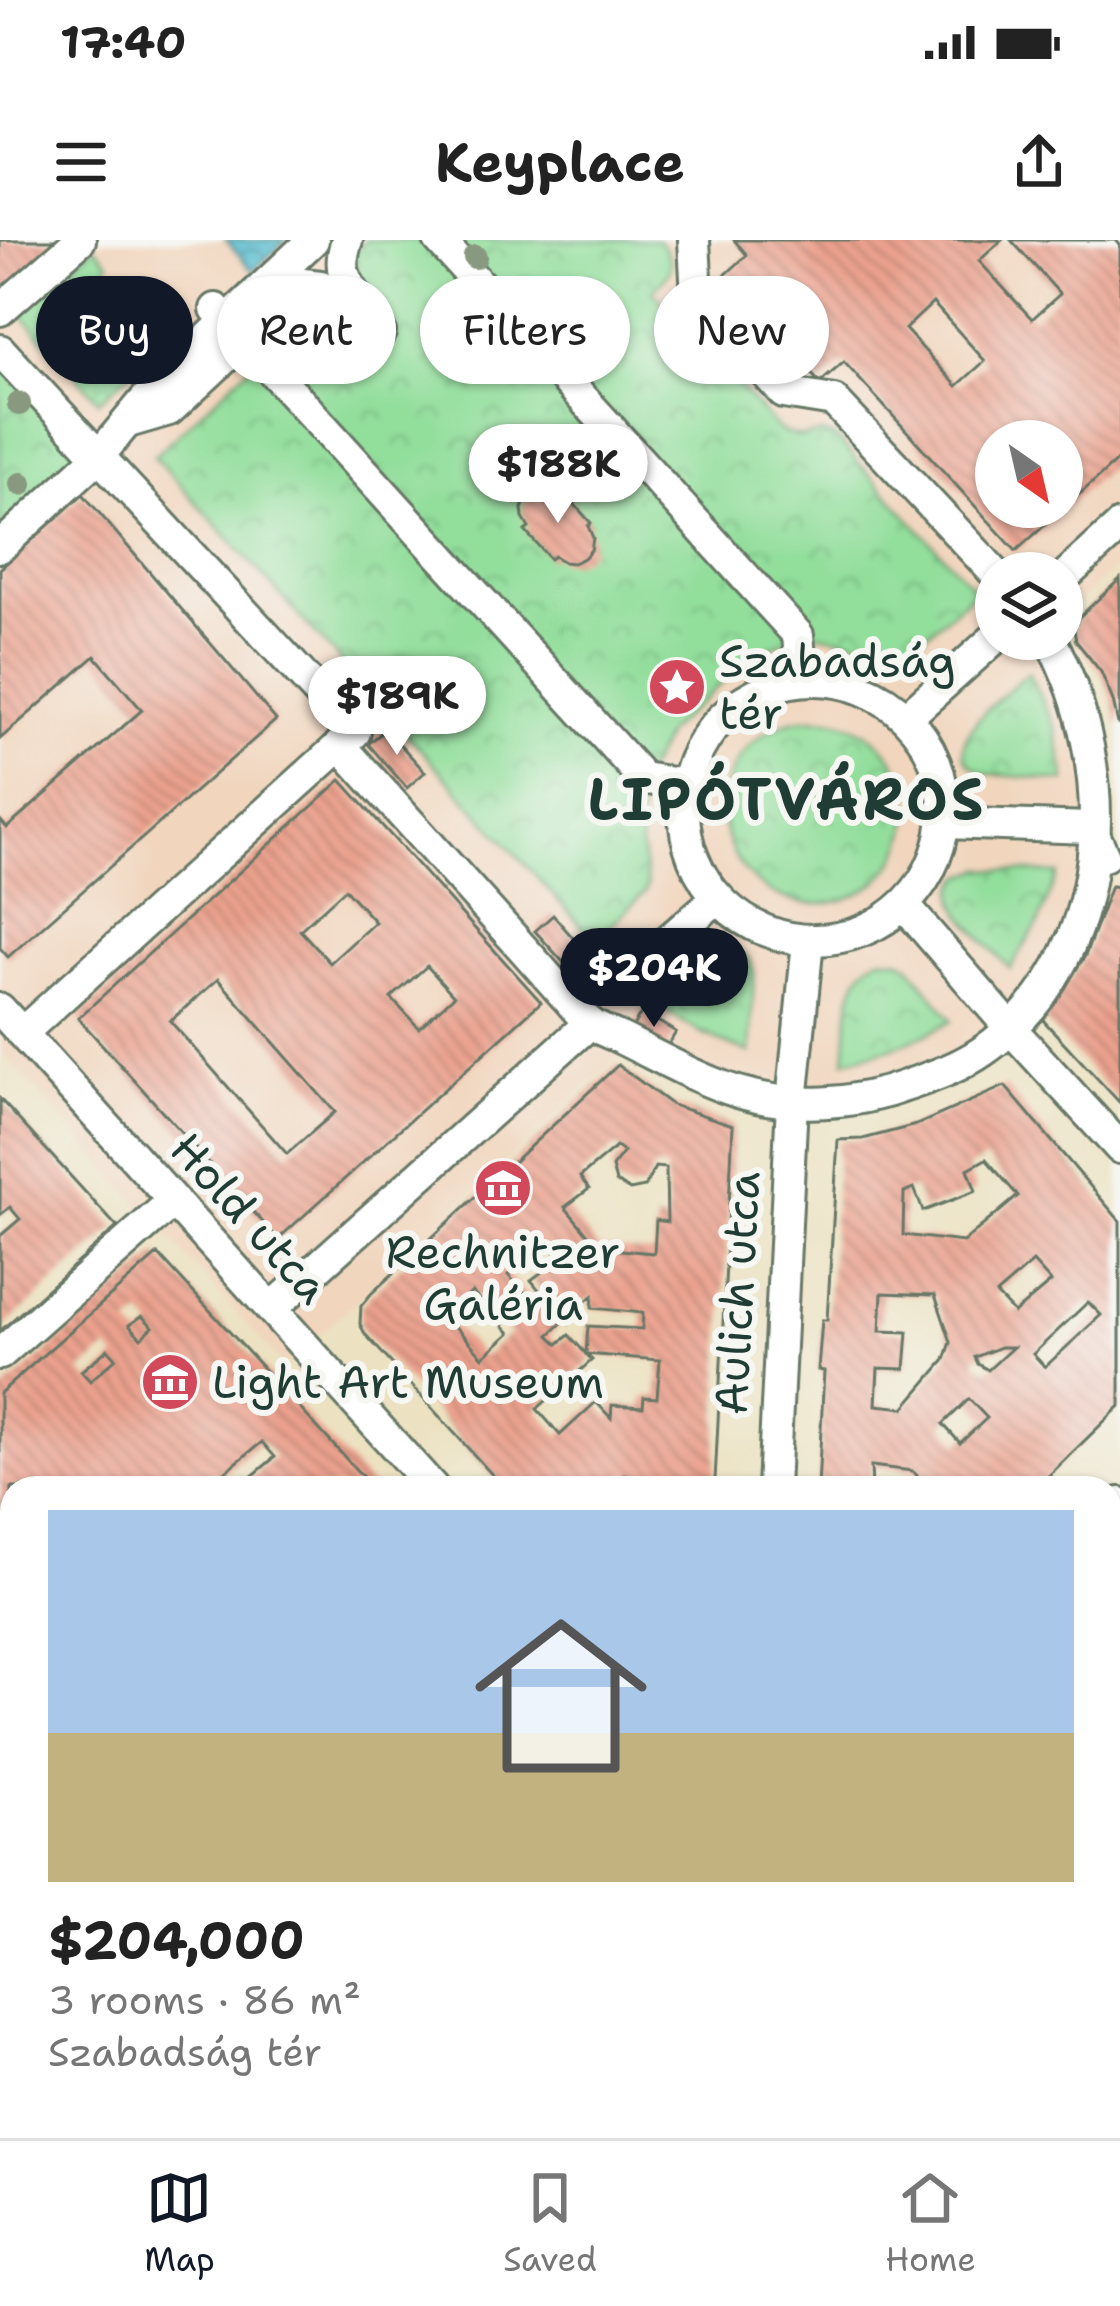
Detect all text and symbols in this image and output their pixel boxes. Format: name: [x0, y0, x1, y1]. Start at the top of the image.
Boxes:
text: 17:40: [60, 12, 187, 72]
text: Keyplace: [435, 126, 685, 198]
icon: menu: [48, 129, 114, 195]
icon: share: [1006, 129, 1072, 195]
chip: Buy: [36, 276, 193, 384]
chip: Rent: [217, 276, 396, 384]
chip: Filters: [420, 276, 630, 384]
chip: New: [654, 276, 829, 384]
north arrow: [975, 420, 1083, 528]
map controls: [975, 420, 1083, 660]
pin: $188K: [474, 424, 642, 526]
text: $188K: [496, 437, 620, 489]
button: layers: [975, 552, 1083, 660]
place label: Szabadság tér: [719, 631, 956, 743]
pin: $189K: [313, 656, 481, 758]
place icon: Szabadság tér: [646, 656, 708, 718]
text: $189K: [335, 669, 459, 721]
district label: LIPÓTVÁROS: [588, 761, 986, 837]
pin: $204K: [570, 928, 738, 1030]
text: $204K: [587, 941, 721, 993]
street label: Hold utca: [157, 1120, 343, 1316]
museum icon: Rechnitzer Galéria: [472, 1157, 534, 1219]
street label: Aulich utca: [701, 1170, 773, 1416]
place label: Rechnitzer Galéria: [386, 1222, 620, 1334]
museum icon: Light Art Museum: [139, 1351, 201, 1413]
place label: Light Art Museum: [212, 1352, 604, 1412]
icon: home: [453, 1588, 669, 1804]
text: $204,000: [48, 1906, 305, 1974]
text: 3 rooms · 86 m²: [48, 1974, 361, 2026]
text: Szabadság tér: [48, 2026, 322, 2078]
tab: Map: [144, 2165, 215, 2282]
tab: Saved: [503, 2165, 597, 2282]
tab: Home: [885, 2165, 976, 2282]

